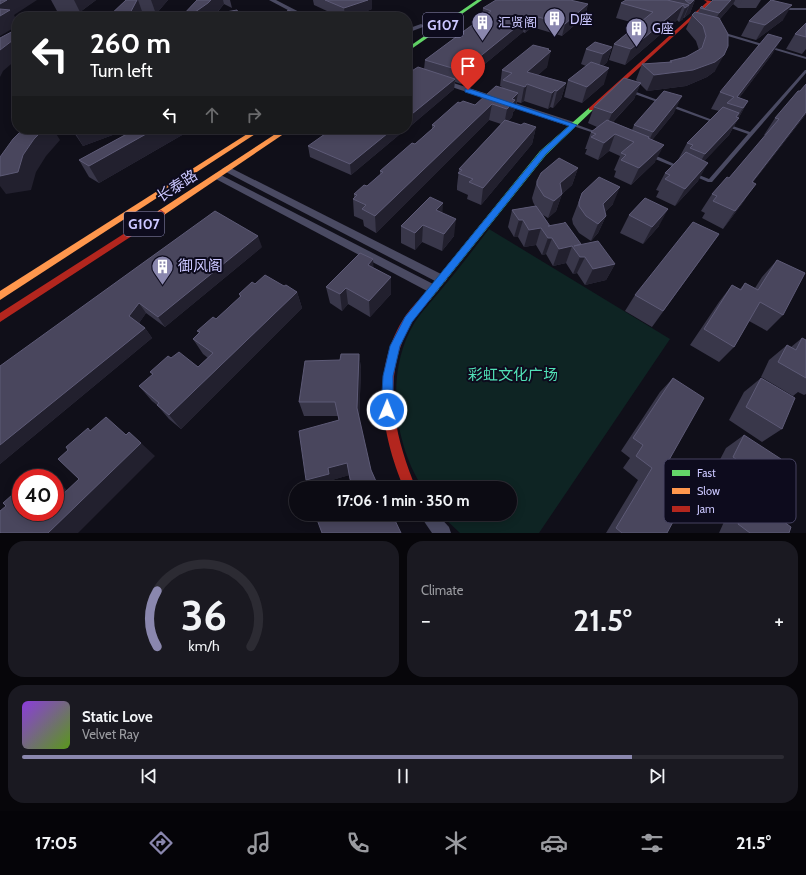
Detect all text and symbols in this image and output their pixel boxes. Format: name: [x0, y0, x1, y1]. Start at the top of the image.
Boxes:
building icon: D座: [541, 6, 567, 39]
building icon: 汇贤阁: [469, 9, 495, 42]
place label: D座: [570, 11, 592, 27]
road number: G107: [423, 13, 463, 37]
place label: 汇贤阁: [498, 14, 537, 30]
building icon: G座: [623, 15, 649, 48]
place label: G座: [652, 20, 674, 36]
text: 260 m: [90, 26, 171, 60]
icon: left: [24, 28, 76, 80]
pin: [451, 49, 485, 90]
icon: arrive: [457, 55, 479, 77]
text: Turn left: [90, 60, 153, 82]
icon: left: [159, 104, 181, 126]
icon: ahead: [201, 104, 223, 126]
icon: right: [243, 104, 265, 126]
street label: 长泰路: [153, 166, 201, 206]
road number: G107: [124, 212, 164, 236]
building icon: 御风阁: [149, 253, 175, 286]
place label: 御风阁: [178, 257, 223, 275]
park label: 彩虹文化广场: [468, 366, 558, 384]
position arrow: [366, 389, 408, 431]
legend: [664, 459, 796, 523]
text: Fast: [697, 466, 716, 480]
speed limit sign: 40: [12, 469, 64, 521]
text: Slow: [697, 484, 720, 498]
text: 17:06 · 1 min · 350 m: [337, 492, 469, 510]
text: Jam: [696, 502, 715, 516]
text: Climate: [421, 582, 463, 598]
text: 36: [181, 590, 226, 640]
text: 21.5°: [573, 602, 632, 639]
text: −: [421, 607, 431, 634]
text: +: [774, 607, 784, 634]
text: km/h: [188, 637, 219, 655]
text: Static Love: [82, 708, 153, 726]
text: Velvet Ray: [82, 726, 139, 742]
icon: previous: [138, 765, 160, 787]
icon: pause: [392, 765, 414, 787]
icon: next: [646, 765, 668, 787]
icon: directions: [147, 829, 175, 857]
icon: music: [245, 829, 273, 857]
icon: phone: [344, 829, 372, 857]
icon: climate: [442, 829, 470, 857]
icon: car: [540, 829, 568, 857]
icon: filters: [638, 829, 666, 857]
text: 17:05: [35, 832, 77, 854]
text: 21.5°: [736, 832, 771, 854]

